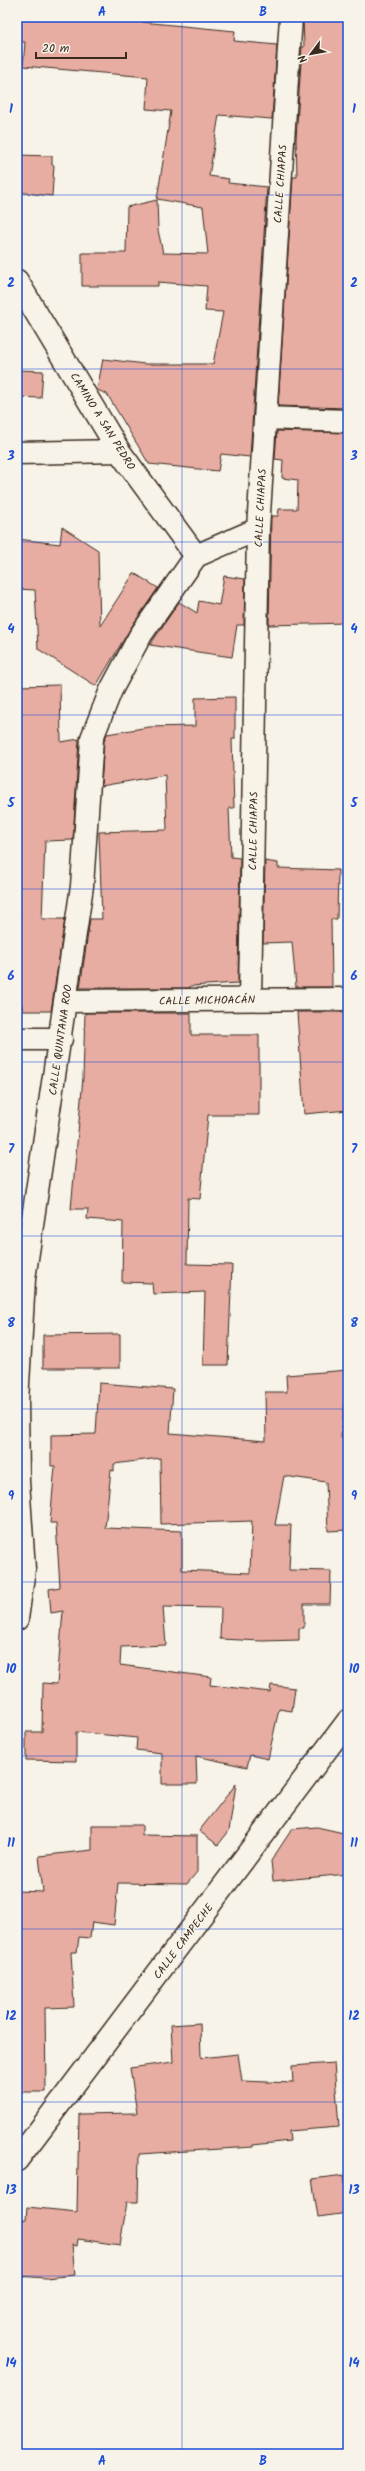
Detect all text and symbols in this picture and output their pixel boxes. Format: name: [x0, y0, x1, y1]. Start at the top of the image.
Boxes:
text: A: [98, 2, 106, 23]
text: B: [259, 2, 267, 23]
scale bar: [36, 34, 126, 60]
north arrow: [291, 34, 331, 74]
text: 20 m: [42, 39, 70, 58]
text: N: [294, 51, 313, 66]
text: 1: [9, 99, 13, 120]
text: 1: [352, 99, 356, 120]
street label: CALLE CHIAPAS: [269, 144, 293, 224]
text: 2: [7, 273, 15, 294]
text: 2: [350, 273, 358, 294]
street label: CAMINO A SAN PEDRO: [65, 369, 140, 474]
text: 3: [6, 446, 15, 467]
text: 3: [349, 446, 358, 467]
street label: CALLE CHIAPAS: [250, 468, 272, 548]
text: 4: [7, 619, 15, 640]
text: 4: [350, 619, 358, 640]
street label: CALLE CHIAPAS: [244, 791, 264, 871]
text: 5: [7, 793, 16, 814]
text: 5: [350, 793, 359, 814]
text: 6: [7, 966, 15, 987]
text: 6: [350, 966, 358, 987]
street label: CALLE QUINTANA ROO: [44, 983, 78, 1097]
street label: CALLE MICHOACÁN: [159, 991, 256, 1011]
text: 7: [8, 1139, 15, 1160]
text: 7: [351, 1139, 358, 1160]
text: 8: [7, 1313, 15, 1334]
text: 8: [350, 1313, 358, 1334]
text: 9: [8, 1486, 15, 1507]
text: 9: [351, 1486, 358, 1507]
text: 10: [6, 1659, 17, 1680]
text: 10: [349, 1659, 360, 1680]
text: 11: [7, 1833, 15, 1854]
text: 11: [350, 1833, 358, 1854]
street label: CALLE CAMPECHE: [149, 1899, 219, 1983]
text: 12: [5, 2006, 17, 2027]
text: 12: [348, 2006, 360, 2027]
text: 13: [5, 2180, 17, 2201]
text: 13: [348, 2180, 360, 2201]
text: 14: [5, 2353, 17, 2374]
text: 14: [348, 2353, 360, 2374]
text: A: [98, 2451, 106, 2471]
text: B: [259, 2451, 267, 2471]

